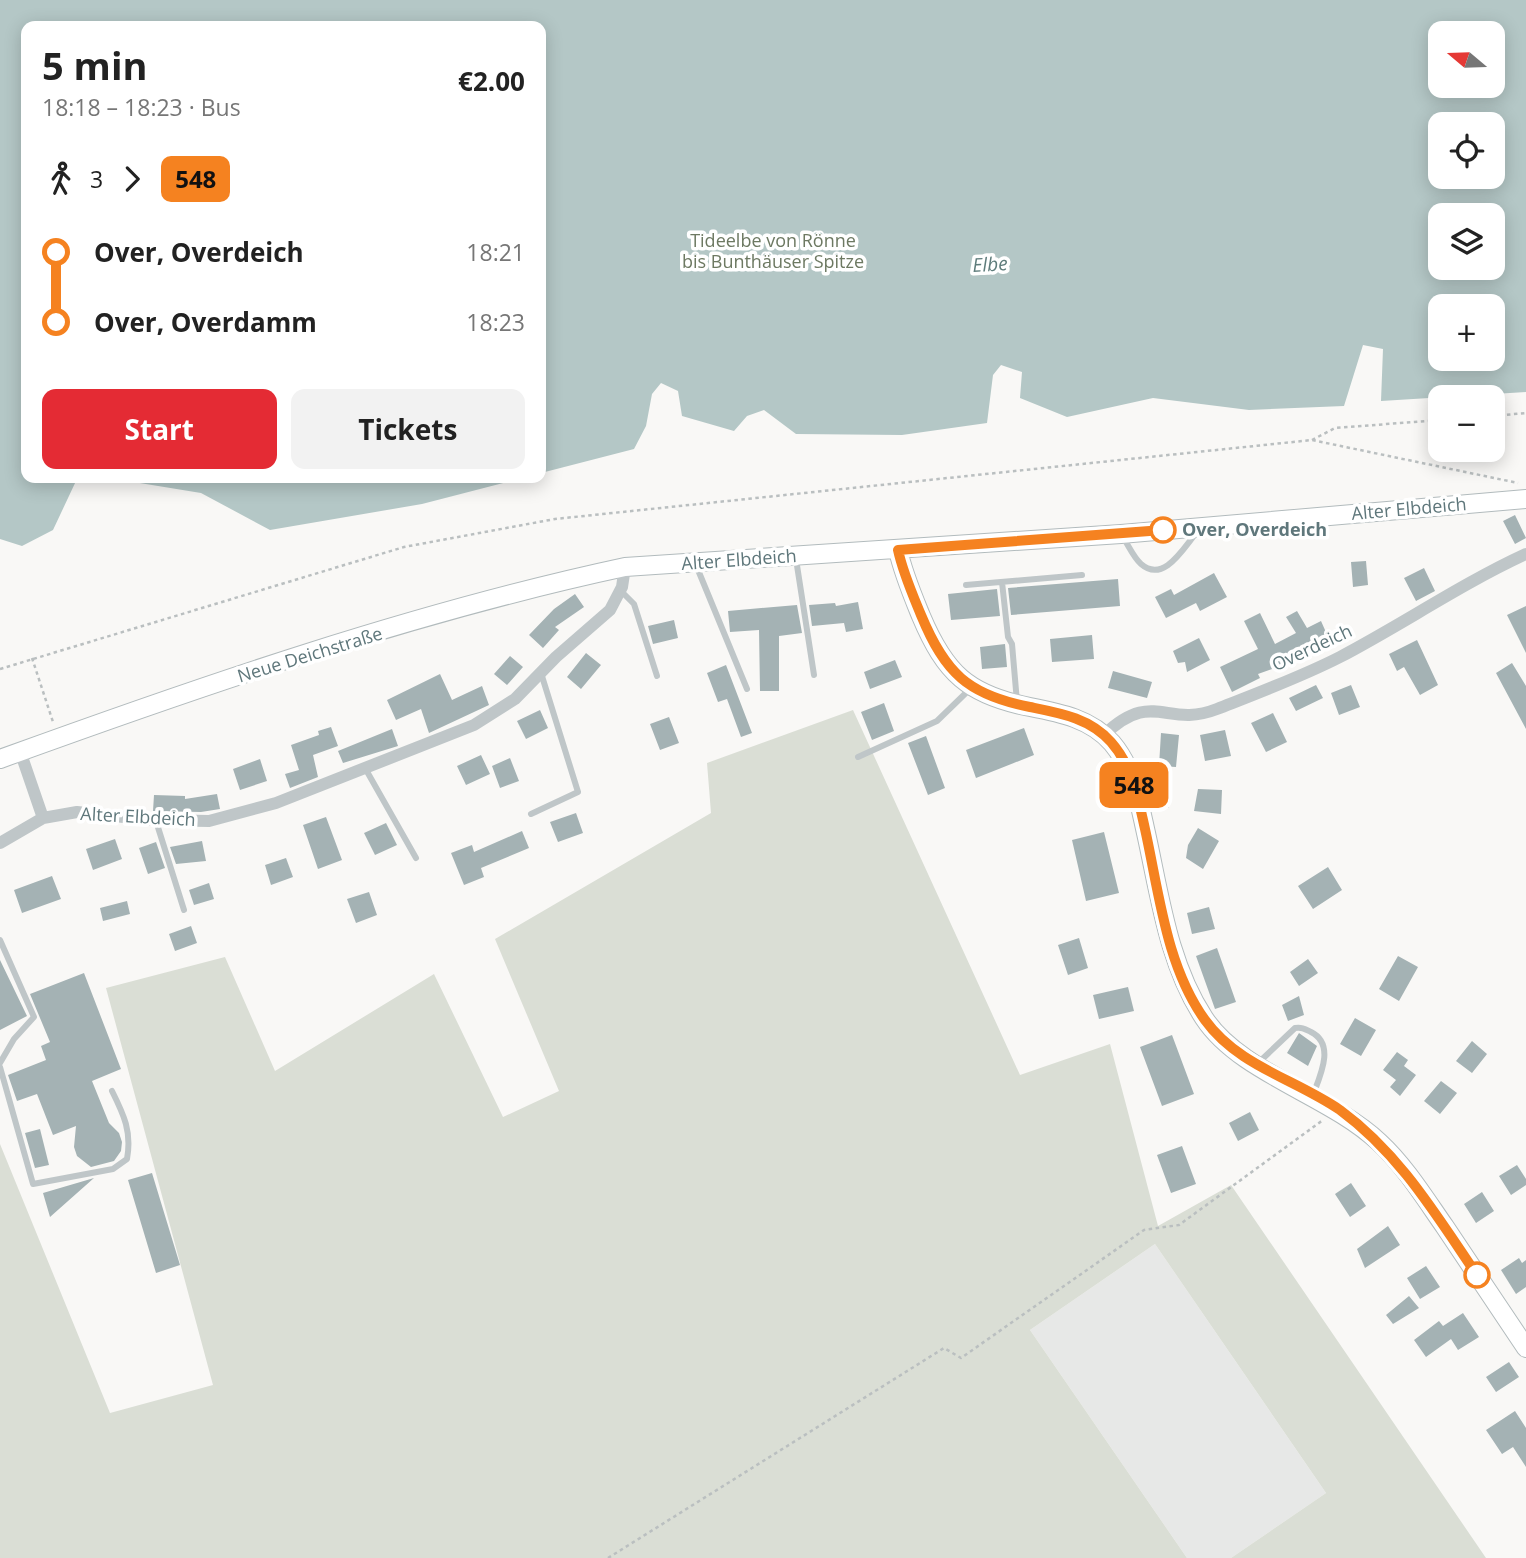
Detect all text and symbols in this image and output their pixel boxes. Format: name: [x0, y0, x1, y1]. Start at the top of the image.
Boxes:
north arrow: [1428, 21, 1505, 98]
map controls: [1428, 21, 1505, 462]
text: 5 min: [42, 39, 147, 91]
text: €2.00: [458, 63, 525, 99]
text: 18:18 – 18:23 · Bus: [42, 91, 241, 123]
button: locate: [1428, 112, 1505, 189]
icon: walk: [42, 160, 80, 198]
icon: forward: [113, 160, 151, 198]
text: 548: [175, 162, 216, 195]
text: 3: [90, 163, 103, 195]
button: layers: [1428, 203, 1505, 280]
park label: Tideelbe von Rönne bis Bunthäuser Spitze: [682, 228, 864, 273]
text: Over, Overdeich: [94, 234, 304, 270]
text: 18:21: [466, 236, 525, 268]
water label: Elbe: [972, 250, 1008, 278]
button: +: [1428, 294, 1505, 371]
text: Over, Overdamm: [94, 304, 317, 340]
text: 18:23: [466, 306, 525, 338]
button: −: [1428, 385, 1505, 462]
button: Start: [42, 389, 277, 469]
button: Tickets: [291, 389, 525, 469]
street label: Alter Elbdeich: [1350, 491, 1467, 525]
marker: Over, Overdeich: [1150, 517, 1176, 543]
place label: Over, Overdeich: [1182, 517, 1327, 541]
street label: Alter Elbdeich: [681, 543, 797, 575]
street label: Overdeich: [1268, 618, 1356, 676]
street label: Neue Deichstraße: [234, 621, 385, 688]
line badge: 548: [1094, 762, 1174, 808]
text: 548: [1113, 768, 1155, 801]
street label: Alter Elbdeich: [80, 801, 196, 831]
unlabelled marker: [1464, 1262, 1490, 1288]

